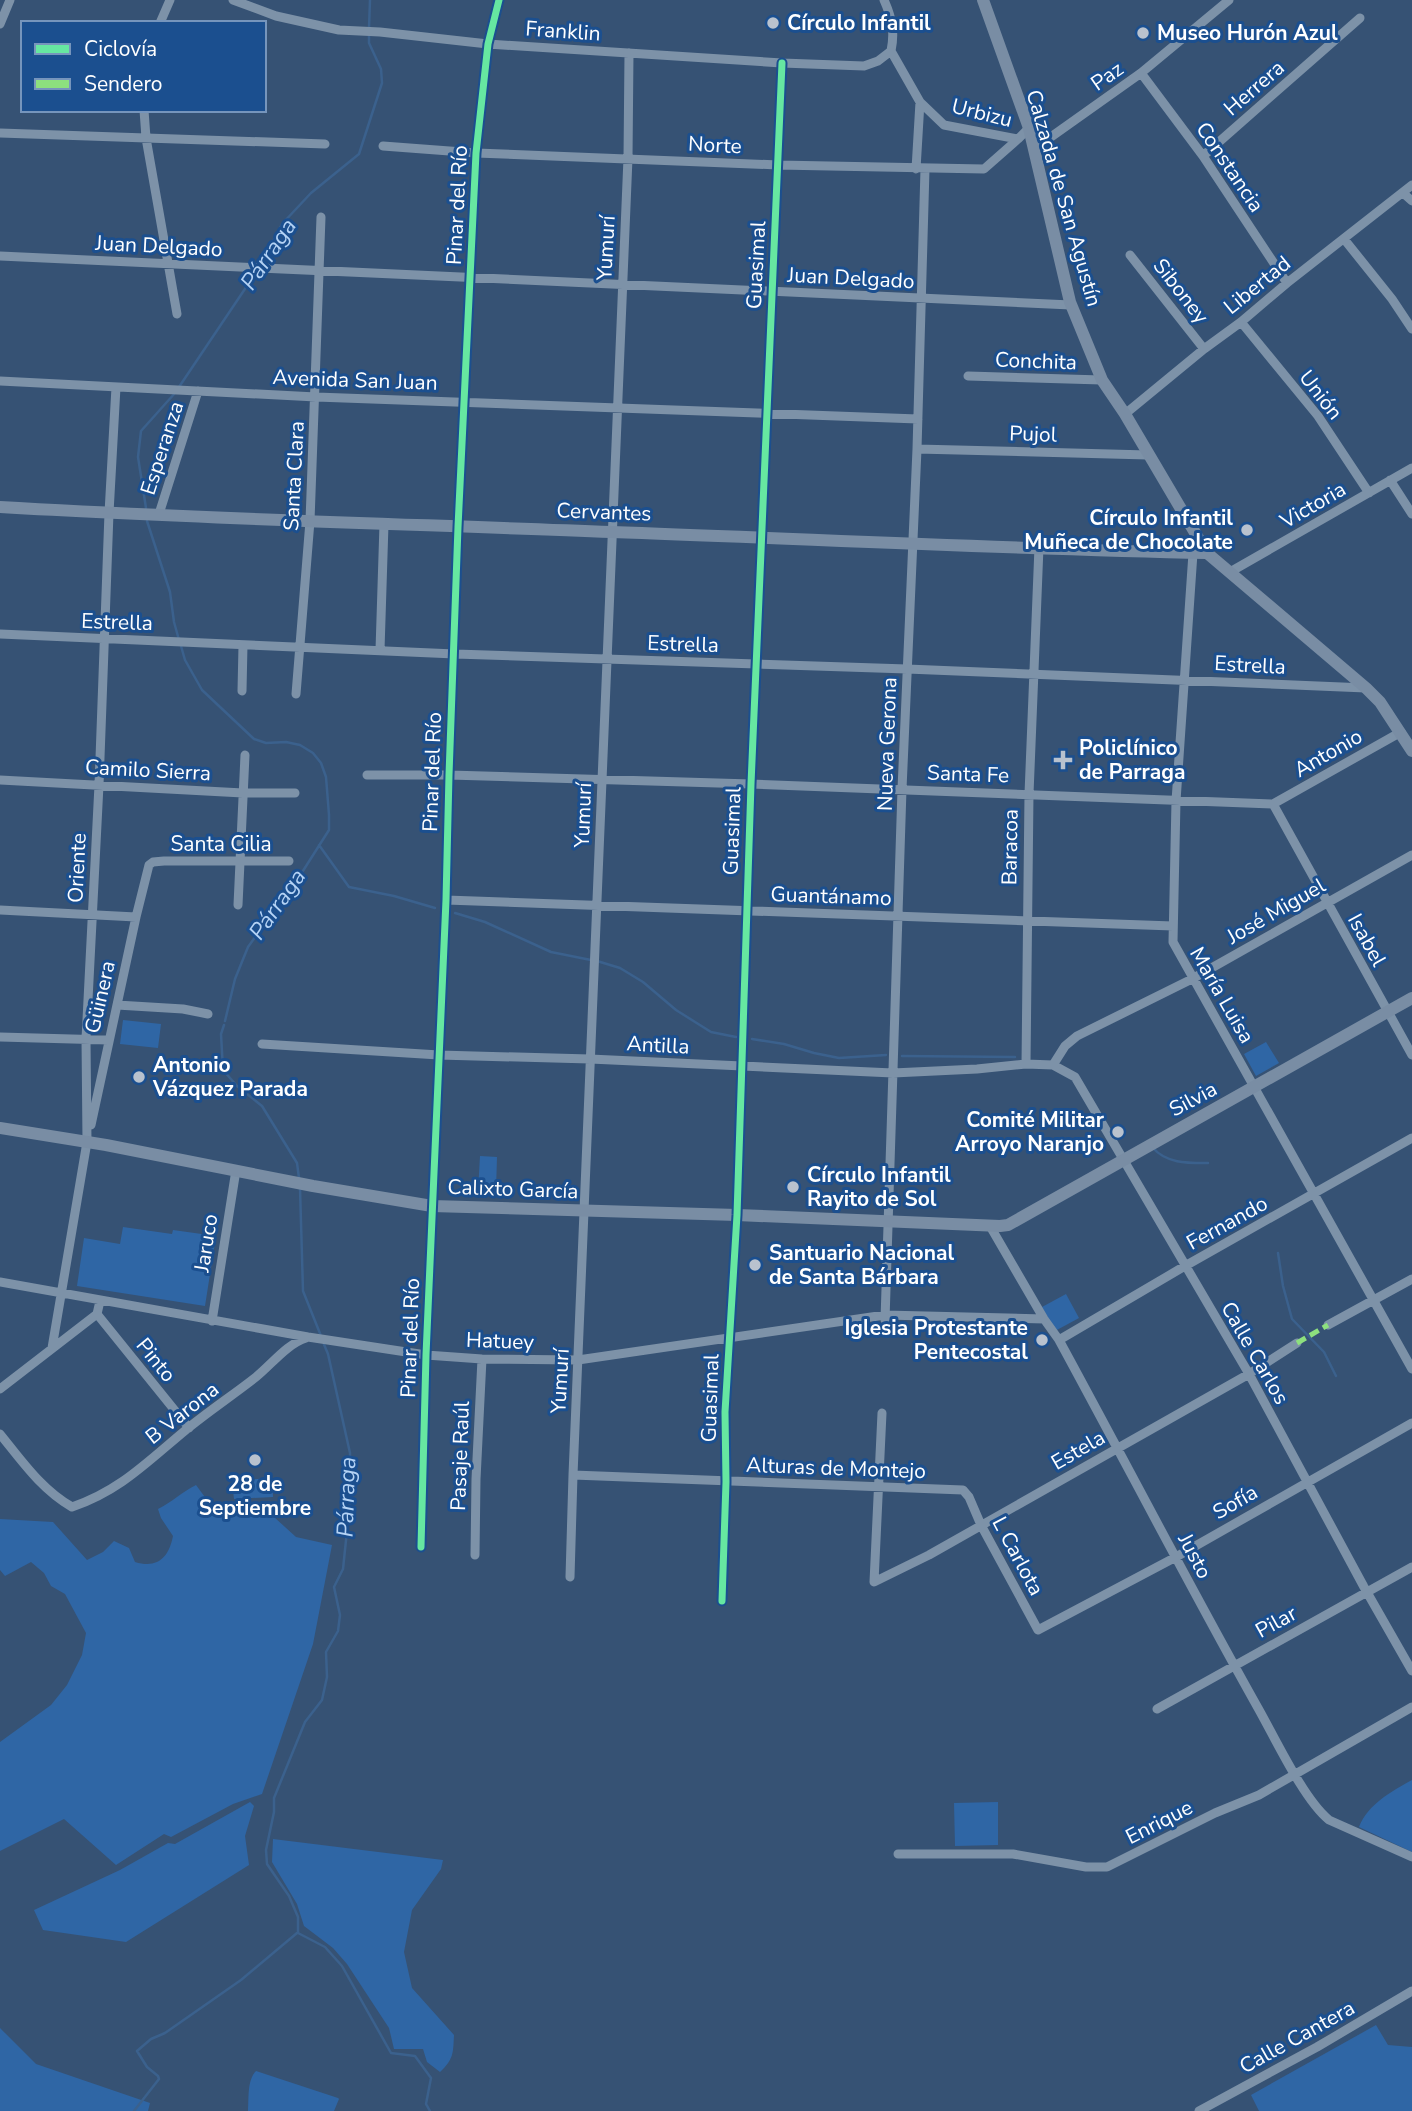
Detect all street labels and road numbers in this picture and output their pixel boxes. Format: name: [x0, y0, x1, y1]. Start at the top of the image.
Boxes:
street label: Franklin: [524, 14, 602, 48]
street label: Herrera: [1218, 54, 1290, 122]
street label: Paz: [1085, 55, 1129, 97]
street label: Calzada de San Agustín: [1020, 86, 1108, 310]
street label: Urbizu: [949, 92, 1015, 134]
street label: Constancia: [1190, 116, 1270, 218]
street label: Norte: [687, 130, 743, 160]
street label: Pinar del Río: [440, 144, 474, 266]
street label: Yumurí: [590, 214, 622, 282]
street label: Guasimal: [740, 219, 772, 310]
street label: Juan Delgado: [94, 229, 223, 263]
street label: Libertad: [1218, 249, 1296, 321]
street label: Siboney: [1147, 253, 1215, 330]
street label: Juan Delgado: [786, 261, 915, 295]
street label: Conchita: [995, 346, 1077, 376]
street label: Avenida San Juan: [272, 363, 438, 397]
street label: Unión: [1293, 364, 1349, 426]
street label: Esperanza: [134, 398, 190, 498]
street label: Pujol: [1009, 419, 1058, 449]
street label: Santa Clara: [277, 420, 311, 532]
street label: Victoria: [1274, 475, 1351, 536]
street label: Cervantes: [556, 496, 652, 528]
street label: Estrella: [81, 607, 153, 637]
street label: Estrella: [647, 629, 719, 659]
street label: Estrella: [1214, 649, 1286, 681]
street label: Nueva Gerona: [871, 677, 903, 811]
street label: Pinar del Río: [416, 712, 448, 832]
street label: Antonio: [1289, 722, 1367, 784]
street label: Camilo Sierra: [84, 753, 212, 787]
street label: Santa Fe: [926, 759, 1010, 789]
street label: Yumurí: [568, 781, 598, 849]
street label: Guasimal: [716, 786, 748, 876]
street label: Baracoa: [995, 809, 1025, 885]
street label: Santa Cilia: [170, 830, 272, 858]
street label: Oriente: [61, 832, 93, 904]
street label: José Miguel: [1221, 871, 1331, 951]
street label: Guantánamo: [770, 880, 892, 912]
street label: Isabel: [1341, 909, 1393, 972]
street label: María Luisa: [1183, 942, 1261, 1048]
street label: Güinera: [78, 958, 122, 1036]
street label: Antilla: [626, 1029, 690, 1061]
street label: Silvia: [1164, 1075, 1222, 1123]
street label: Calixto García: [447, 1173, 579, 1205]
street label: Fernando: [1181, 1189, 1273, 1257]
street label: Jaruco: [187, 1212, 224, 1275]
street label: Pinar del Río: [394, 1278, 426, 1398]
street label: Calle Carlos: [1214, 1297, 1296, 1409]
street label: Hatuey: [465, 1326, 535, 1356]
street label: Pinto: [130, 1332, 182, 1388]
street label: Yumurí: [544, 1347, 576, 1415]
street label: Guasimal: [694, 1353, 726, 1443]
street label: B Varona: [139, 1375, 225, 1451]
street label: Pasaje Raúl: [444, 1400, 476, 1511]
street label: Estela: [1046, 1423, 1110, 1477]
street label: Alturas de Montejo: [746, 1451, 926, 1485]
street label: Sofía: [1207, 1478, 1263, 1526]
street label: L Carlota: [986, 1512, 1050, 1600]
street label: Justo: [1171, 1528, 1219, 1584]
street label: Pilar: [1250, 1599, 1302, 1645]
street label: Enrique: [1121, 1793, 1197, 1851]
street label: Calle Cantera: [1234, 1994, 1360, 2080]

